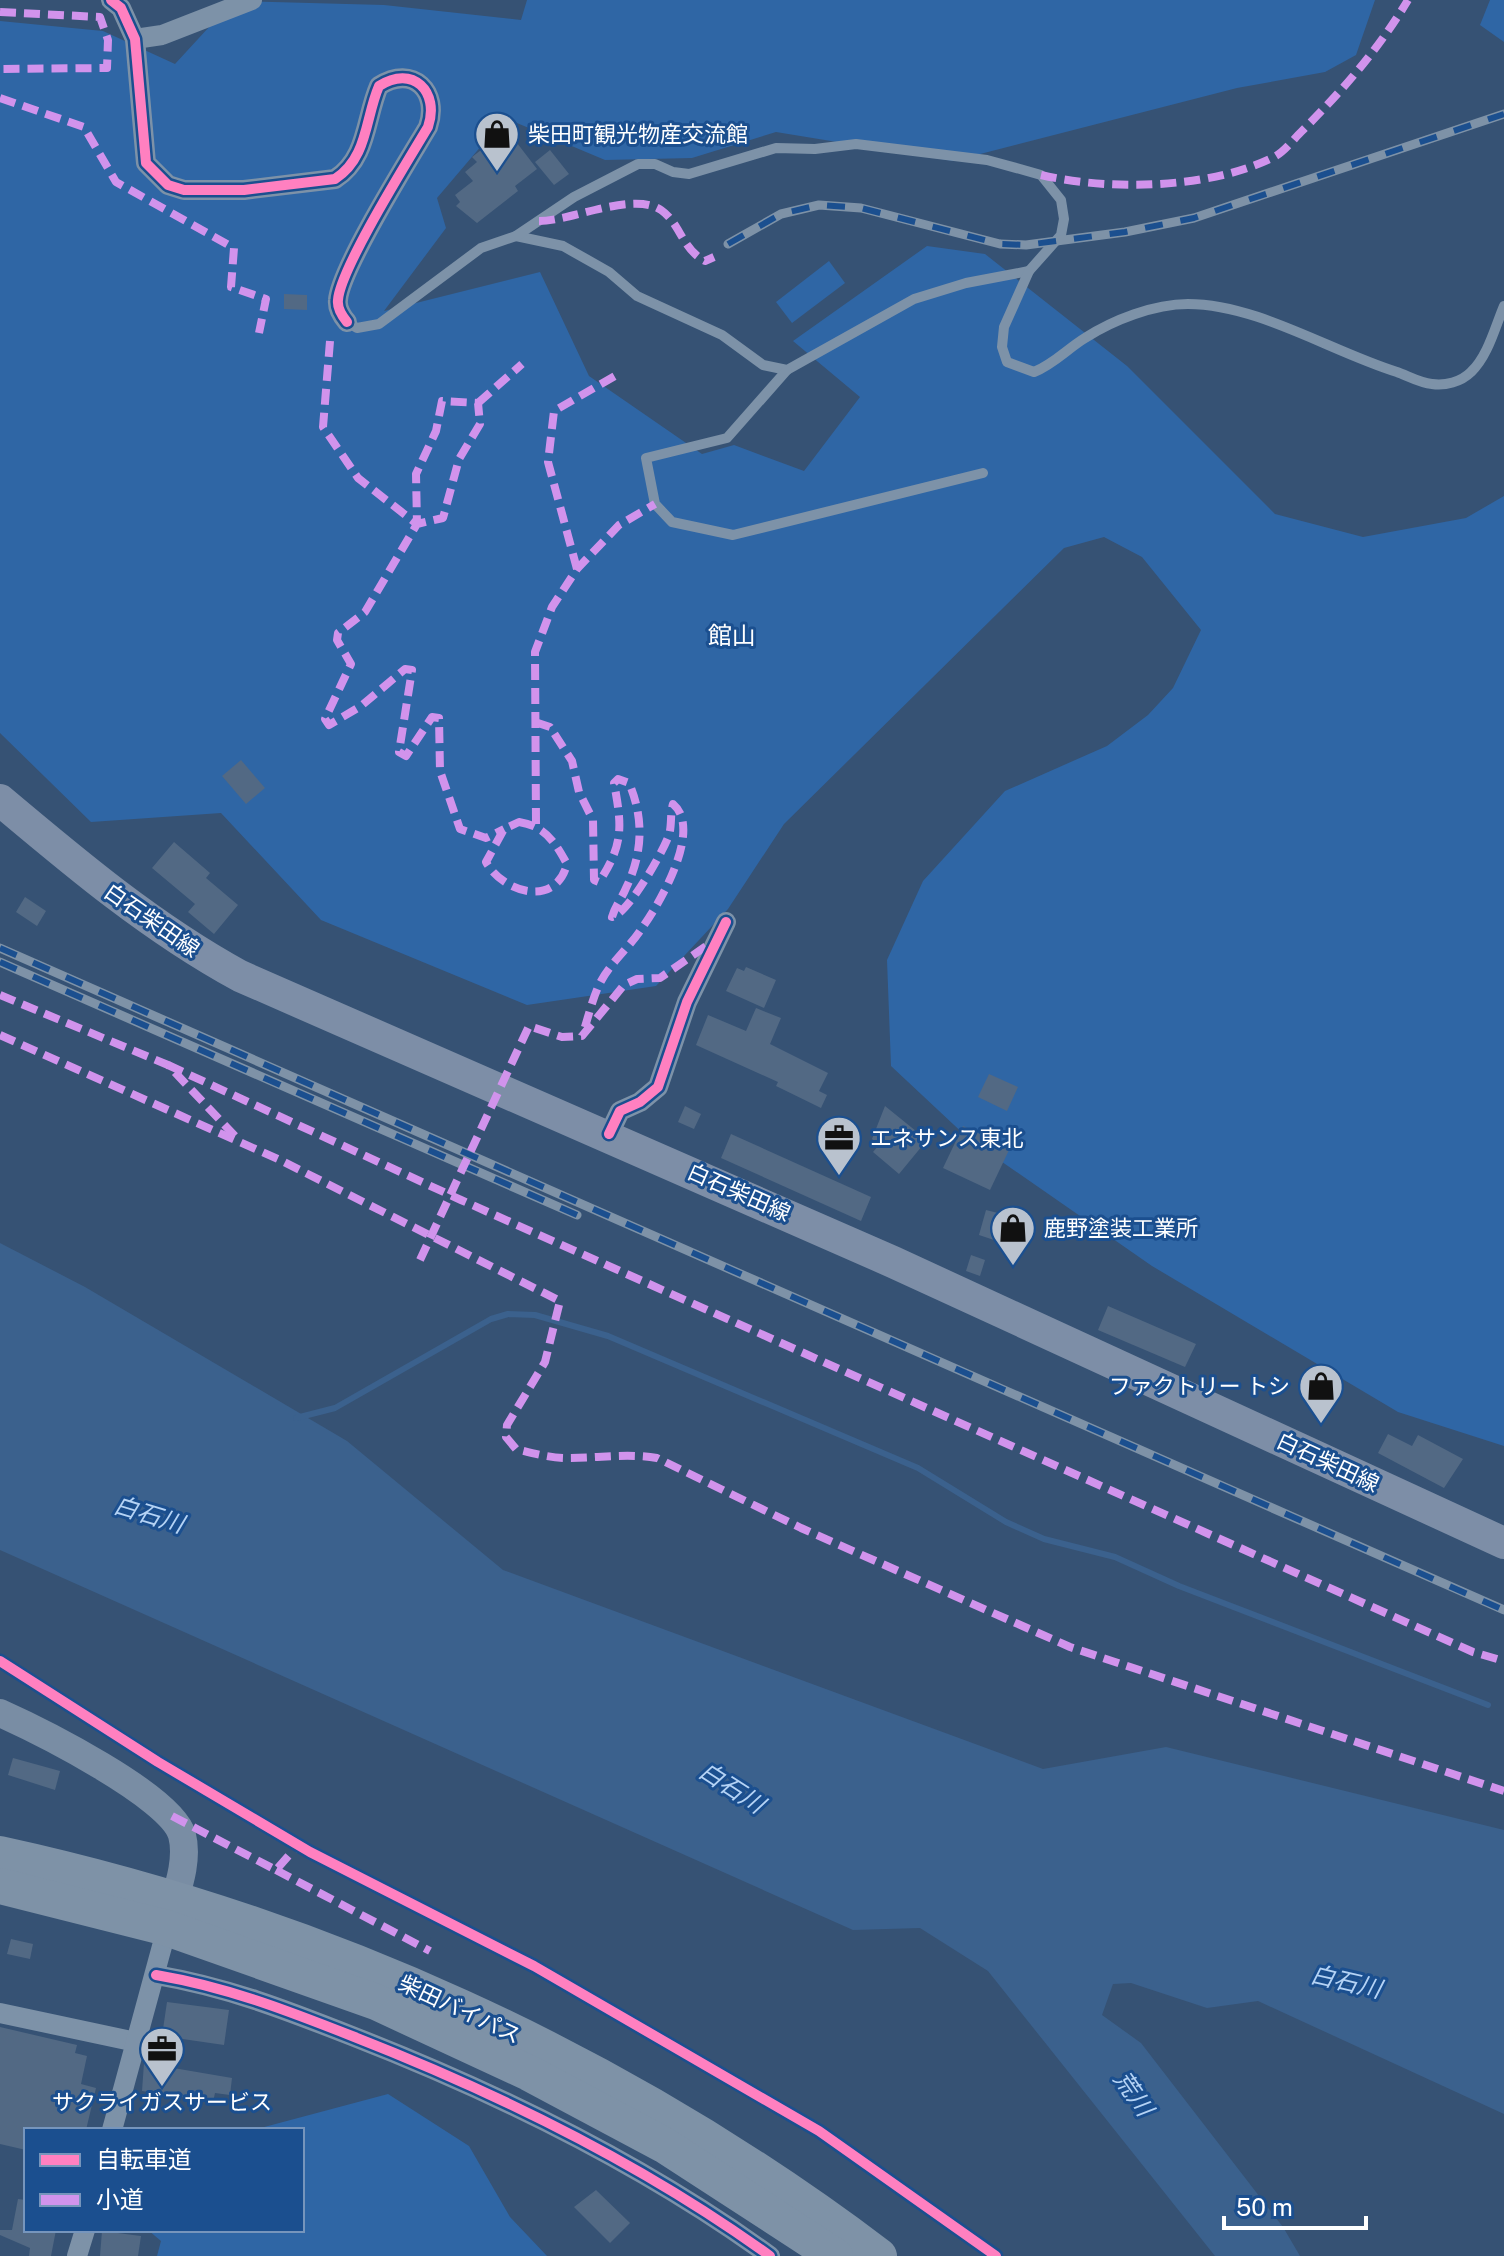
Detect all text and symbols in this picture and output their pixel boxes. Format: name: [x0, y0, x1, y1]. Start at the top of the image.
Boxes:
shop icon: 柴田町観光物産交流館: [473, 110, 521, 173]
place label: 柴田町観光物産交流館: [528, 121, 748, 147]
district label: 館山: [708, 621, 756, 649]
street label: 白石柴田線: [99, 878, 205, 962]
office icon: エネサンス東北: [815, 1114, 863, 1177]
place label: エネサンス東北: [870, 1125, 1024, 1151]
street label: 白石柴田線: [683, 1158, 795, 1226]
shop icon: 鹿野塗装工業所: [989, 1204, 1037, 1267]
place label: 鹿野塗装工業所: [1044, 1215, 1198, 1241]
shop icon: ファクトリー トシ: [1297, 1362, 1345, 1425]
place label: ファクトリー トシ: [1109, 1373, 1290, 1399]
street label: 白石柴田線: [1273, 1427, 1383, 1497]
water label: 白石川: [110, 1490, 190, 1539]
water label: 白石川: [694, 1756, 772, 1820]
water label: 白石川: [1308, 1959, 1387, 2003]
street label: 柴田バイパス: [395, 1969, 525, 2049]
office icon: サクライガスサービス: [138, 2025, 186, 2088]
water label: 荒川: [1109, 2065, 1161, 2123]
place label: サクライガスサービス: [52, 2089, 272, 2115]
legend: [24, 2128, 304, 2232]
text: 自転車道: [96, 2145, 192, 2173]
scale bar: [1224, 2180, 1366, 2230]
text: 小道: [96, 2185, 144, 2213]
text: 50 m: [1236, 2193, 1293, 2221]

